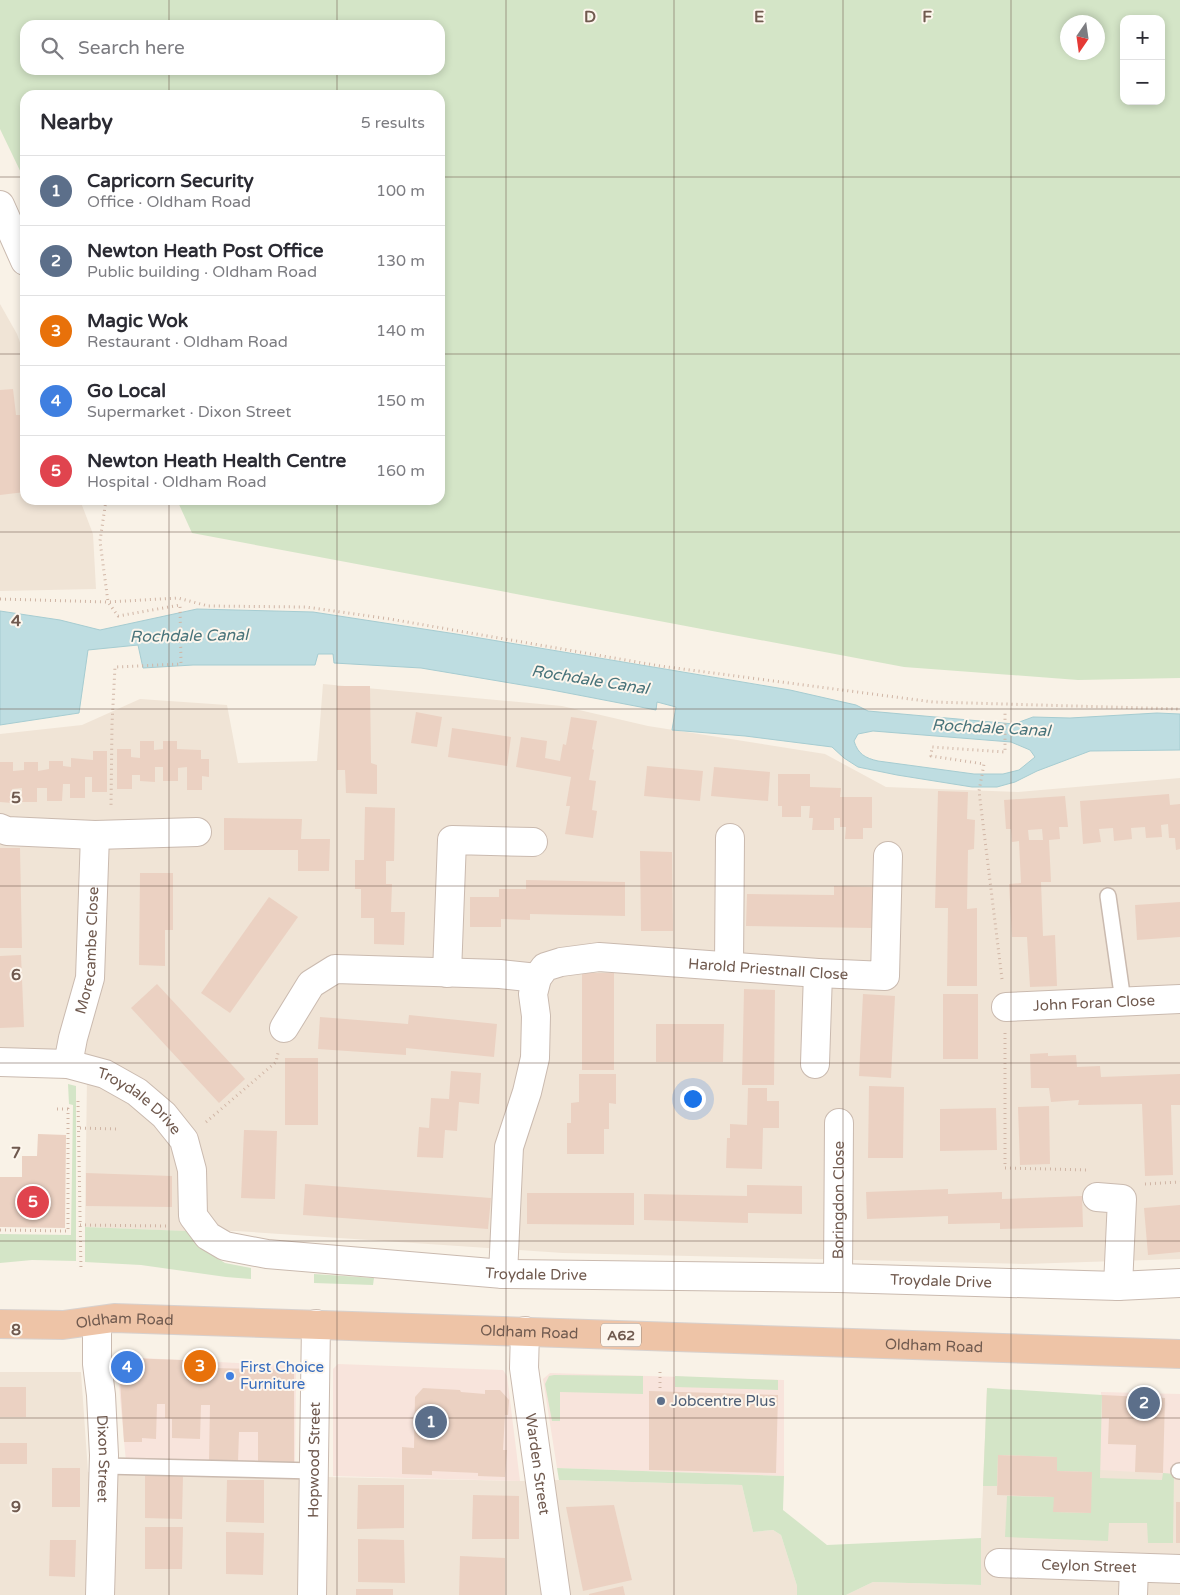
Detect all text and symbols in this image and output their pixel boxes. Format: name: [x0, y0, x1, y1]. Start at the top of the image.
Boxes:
text: D: [584, 7, 596, 27]
text: E: [754, 7, 764, 27]
text: F: [922, 7, 932, 27]
north arrow: [1060, 15, 1105, 60]
map controls: [1120, 15, 1165, 105]
button: +: [1120, 15, 1165, 60]
search box: [20, 20, 445, 75]
icon: search: [38, 34, 66, 62]
text: Search here: [78, 37, 185, 59]
button: −: [1120, 60, 1165, 105]
text: Nearby: [40, 110, 113, 135]
text: 5 results: [361, 113, 425, 133]
text: Capricorn Security: [87, 170, 254, 192]
text: 1: [51, 181, 61, 201]
text: 100 m: [376, 181, 425, 201]
text: Office · Oldham Road: [87, 192, 251, 212]
text: Newton Heath Post Office: [87, 240, 323, 262]
text: 2: [51, 251, 61, 271]
text: 130 m: [376, 251, 425, 271]
text: Public building · Oldham Road: [87, 262, 317, 282]
text: Magic Wok: [87, 310, 188, 332]
text: 3: [51, 321, 61, 341]
text: 140 m: [376, 321, 425, 341]
text: Restaurant · Oldham Road: [87, 332, 288, 352]
text: Go Local: [87, 380, 166, 402]
text: 4: [51, 391, 61, 411]
text: 150 m: [376, 391, 425, 411]
text: Supermarket · Dixon Street: [87, 402, 291, 422]
text: Newton Heath Health Centre: [87, 450, 346, 472]
text: 5: [51, 461, 61, 481]
text: 160 m: [376, 461, 425, 481]
text: Hospital · Oldham Road: [87, 472, 267, 492]
text: 4: [11, 611, 21, 631]
water label: Rochdale Canal: [130, 625, 250, 647]
water label: Rochdale Canal: [530, 661, 652, 699]
water label: Rochdale Canal: [931, 715, 1053, 741]
text: 5: [11, 788, 21, 808]
street label: Morecambe Close: [71, 886, 102, 1016]
street label: Harold Priestnall Close: [688, 955, 849, 983]
text: 6: [11, 965, 21, 985]
street label: John Foran Close: [1032, 991, 1155, 1015]
street label: Troydale Drive: [96, 1063, 185, 1138]
your location: [680, 1086, 706, 1112]
street label: Boringdon Close: [829, 1141, 848, 1259]
text: 7: [11, 1143, 21, 1163]
pin: 5: [17, 1183, 49, 1221]
street label: Troydale Drive: [484, 1264, 587, 1284]
street label: Troydale Drive: [890, 1270, 992, 1291]
street label: Oldham Road: [75, 1309, 174, 1332]
text: 8: [11, 1320, 21, 1340]
street label: Oldham Road: [480, 1321, 579, 1343]
road number: A62: [601, 1324, 641, 1346]
street label: Oldham Road: [885, 1335, 983, 1356]
pin: 3: [184, 1347, 216, 1385]
pin: 4: [111, 1348, 143, 1386]
place label: First Choice Furniture: [240, 1358, 324, 1393]
marker: First Choice Furniture: [224, 1370, 236, 1382]
pin: 2: [1128, 1384, 1160, 1422]
place label: Jobcentre Plus: [671, 1392, 776, 1410]
marker: Jobcentre Plus: [655, 1395, 667, 1407]
street label: Hopwood Street: [304, 1402, 324, 1518]
pin: 1: [415, 1403, 447, 1441]
street label: Warden Street: [521, 1412, 554, 1516]
street label: Dixon Street: [93, 1414, 113, 1503]
text: 9: [11, 1497, 21, 1517]
street label: Ceylon Street: [1041, 1555, 1137, 1577]

